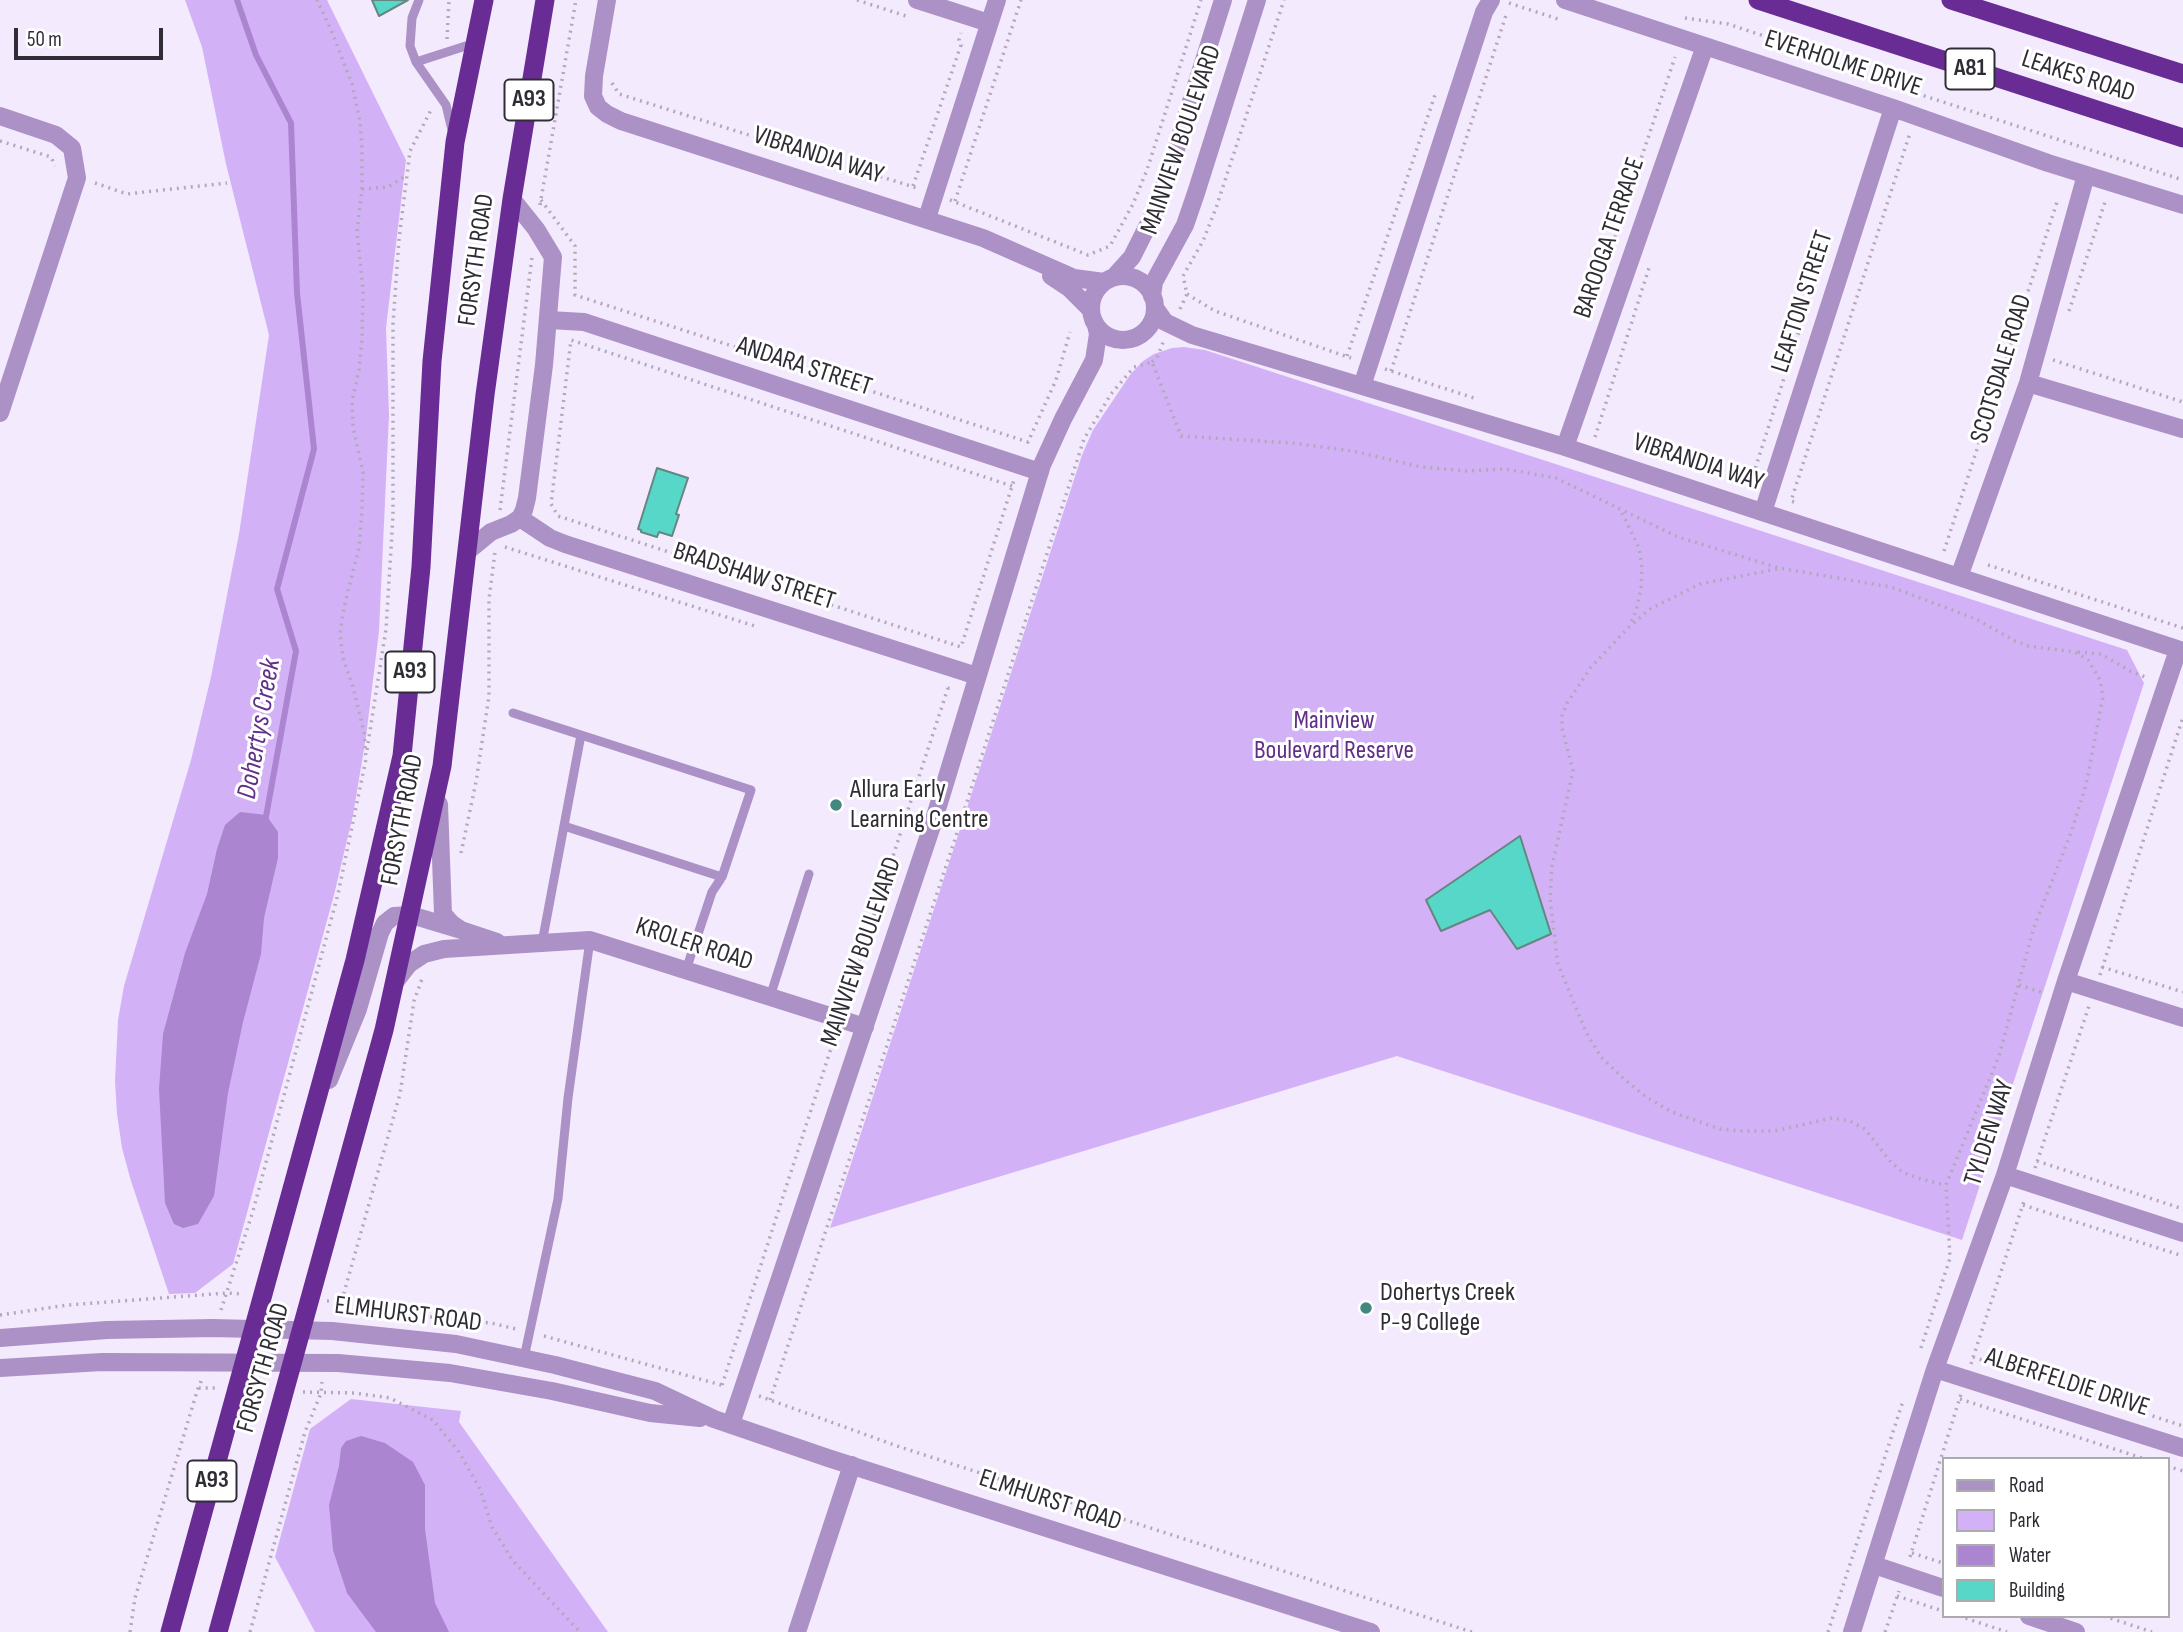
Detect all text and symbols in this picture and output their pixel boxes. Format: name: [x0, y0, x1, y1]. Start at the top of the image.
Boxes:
scale bar: [18, 14, 166, 58]
street label: EVERHOLME DRIVE: [1760, 24, 1926, 104]
text: 50 m: [27, 27, 62, 52]
street label: MAINVIEW BOULEVARD: [1135, 41, 1229, 239]
street label: LEAKES ROAD: [2017, 44, 2139, 110]
road number: A81: [1946, 48, 1994, 90]
road number: A93: [504, 80, 554, 120]
street label: VIBRANDIA WAY: [749, 120, 887, 192]
street label: BAROOGA TERRACE: [1568, 154, 1652, 322]
street label: FORSYTH ROAD: [452, 192, 502, 328]
street label: LEAFTON STREET: [1765, 227, 1841, 377]
street label: SCOTSDALE ROAD: [1965, 291, 2039, 447]
street label: ANDARA STREET: [732, 330, 876, 404]
street label: VIBRANDIA WAY: [1629, 427, 1767, 499]
street label: BRADSHAW STREET: [669, 536, 839, 618]
road number: A93: [386, 652, 434, 692]
water label: Dohertys Creek: [231, 656, 289, 802]
park label: Mainview Boulevard Reserve: [1254, 705, 1414, 766]
street label: FORSYTH ROAD: [375, 752, 431, 888]
place label: Allura Early Learning Centre: [850, 774, 988, 836]
marker: Allura Early Learning Centre: [828, 797, 844, 813]
street label: MAINVIEW BOULEVARD: [815, 853, 909, 1051]
street label: KROLER ROAD: [632, 911, 756, 979]
street label: TYLDEN WAY: [1958, 1076, 2022, 1190]
place label: Dohertys Creek P-9 College: [1380, 1277, 1515, 1338]
street label: ELMHURST ROAD: [333, 1291, 483, 1339]
street label: FORSYTH ROAD: [231, 1300, 297, 1436]
marker: Dohertys Creek P-9 College: [1358, 1300, 1374, 1316]
street label: ALBERFELDIE DRIVE: [1981, 1342, 2153, 1424]
legend: [1941, 1457, 2169, 1618]
road number: A93: [188, 1461, 236, 1502]
street label: ELMHURST ROAD: [975, 1463, 1125, 1539]
text: Road: [2009, 1473, 2044, 1498]
text: Park: [2009, 1508, 2040, 1533]
text: Water: [2009, 1543, 2051, 1568]
text: Building: [2009, 1578, 2065, 1603]

